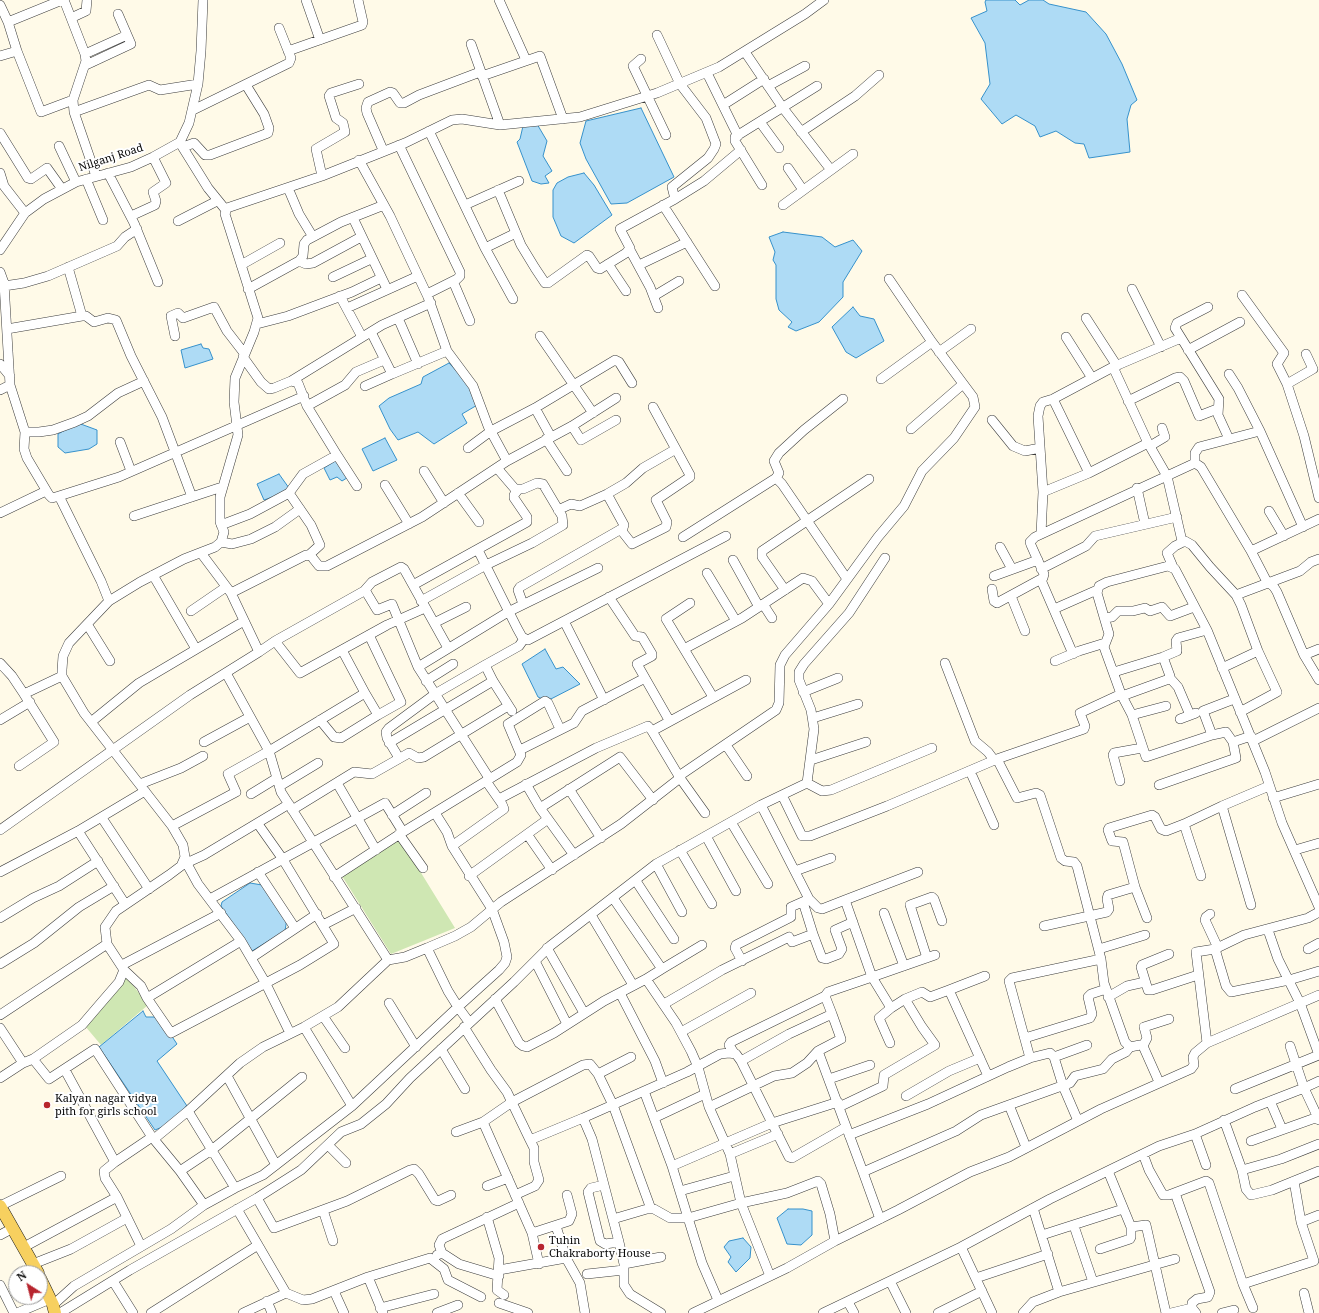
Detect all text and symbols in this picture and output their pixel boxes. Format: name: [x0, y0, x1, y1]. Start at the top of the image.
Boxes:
street label: Nilganj Road: [77, 141, 145, 175]
place label: Kalyan nagar vidya pith for girls school: [55, 1092, 157, 1118]
marker: Kalyan nagar vidya pith for girls school: [42, 1100, 52, 1110]
place label: Tuhin Chakraborty House: [549, 1234, 651, 1260]
marker: Tuhin Chakraborty House: [536, 1242, 546, 1252]
north arrow: [8, 1265, 48, 1305]
text: N: [13, 1267, 29, 1284]

